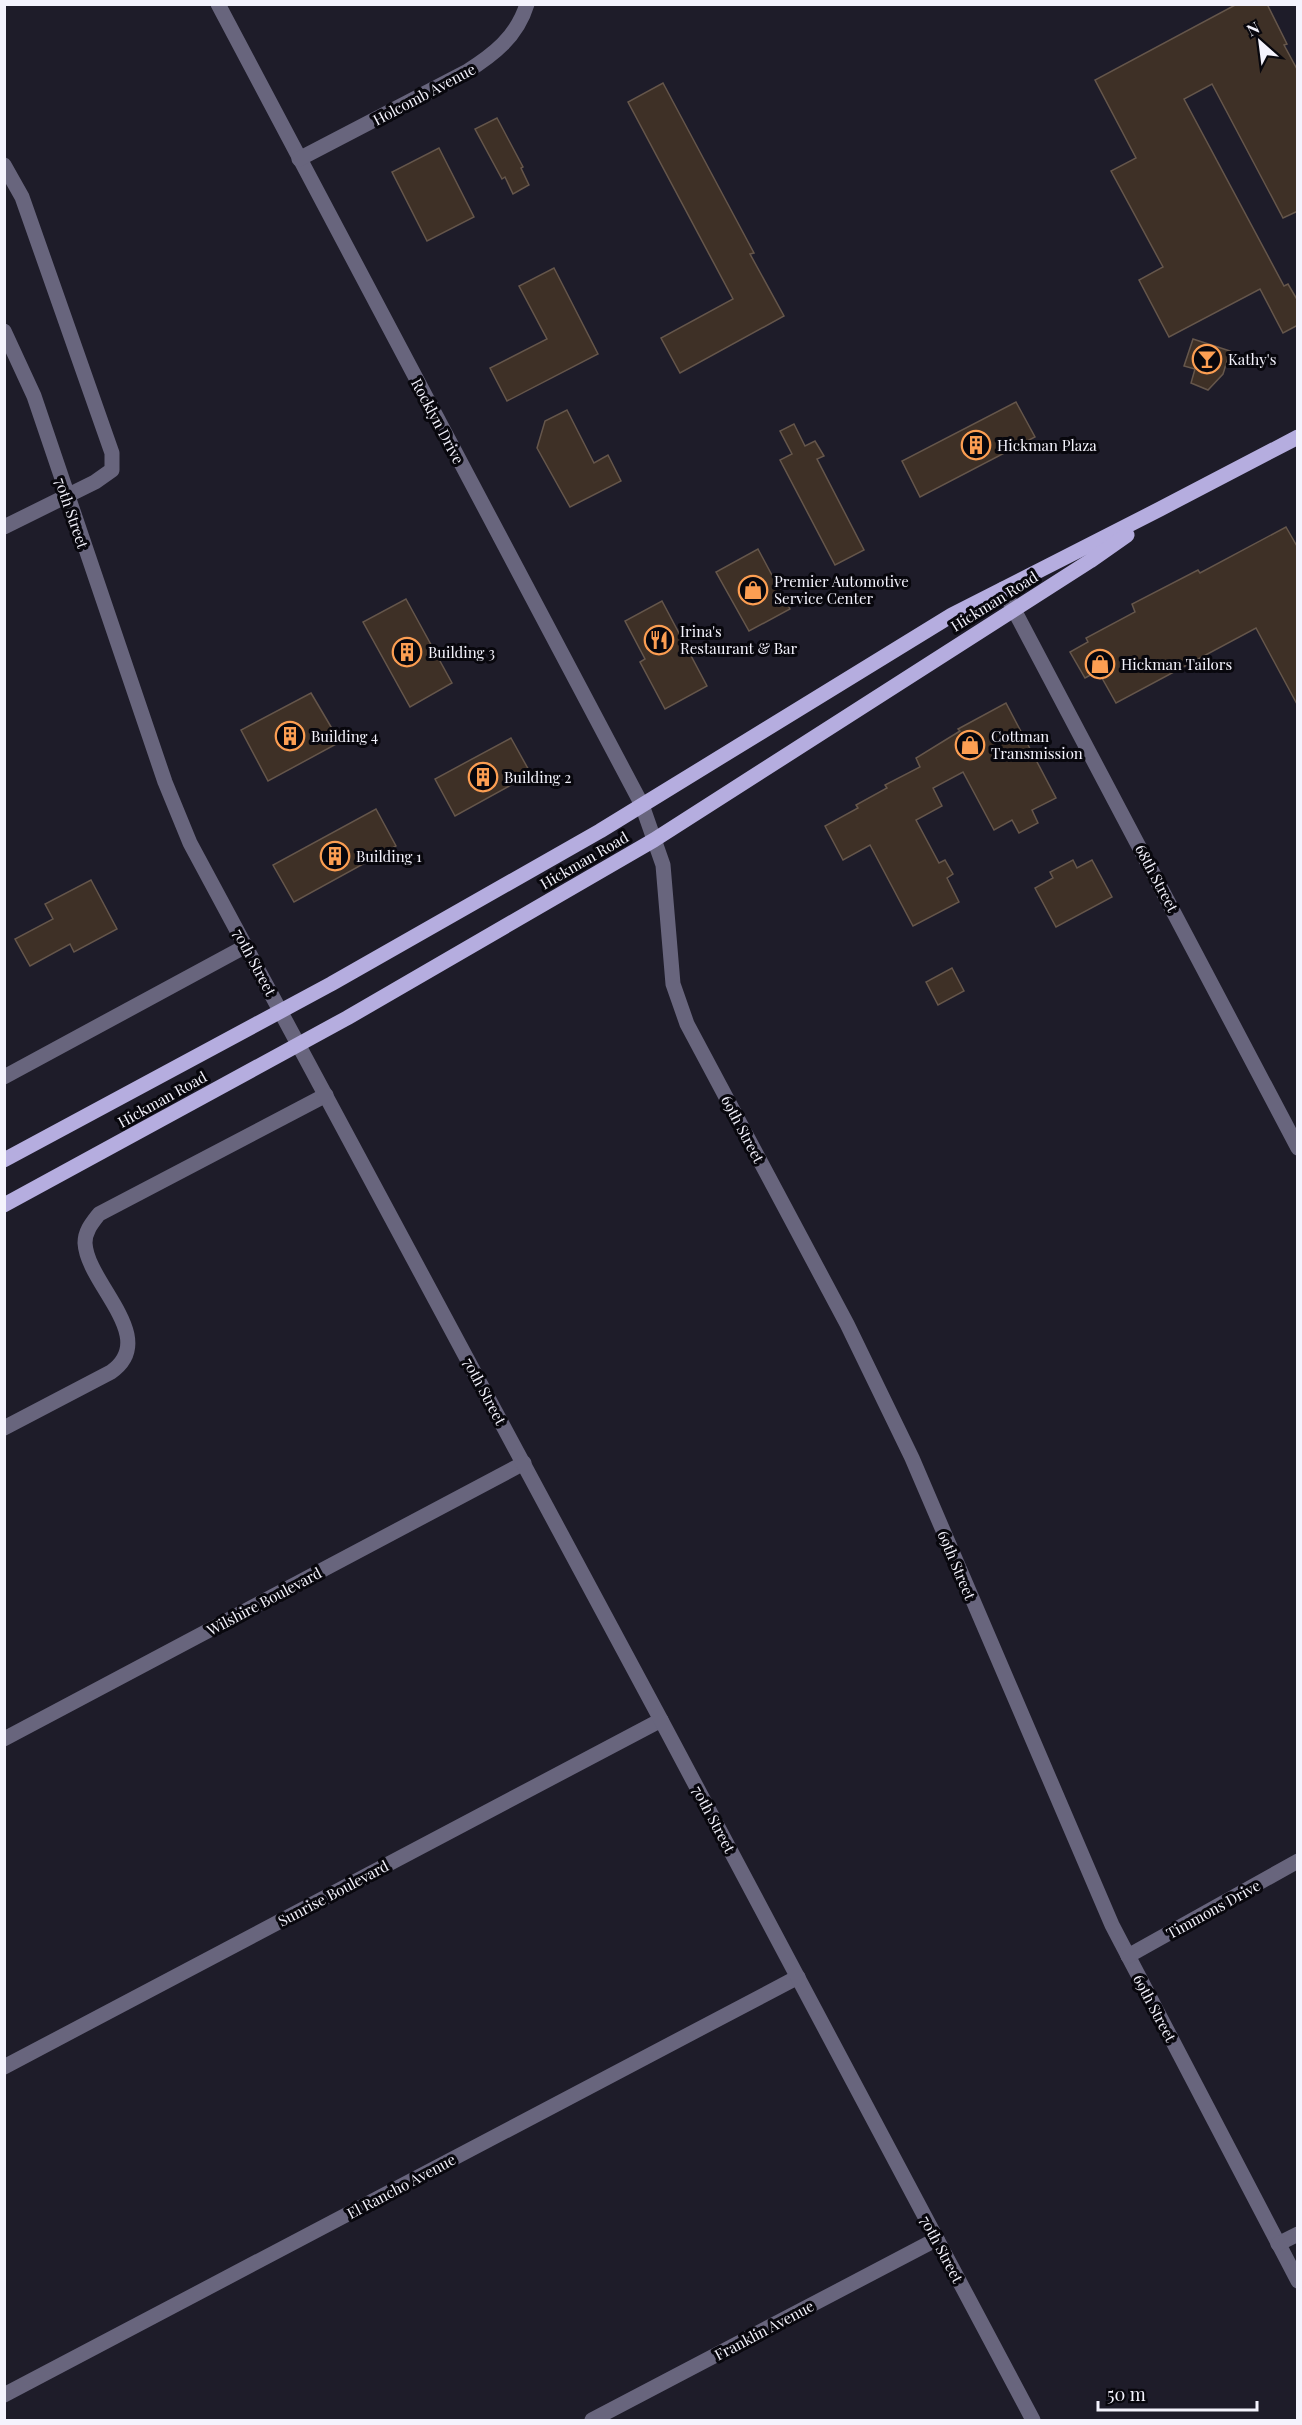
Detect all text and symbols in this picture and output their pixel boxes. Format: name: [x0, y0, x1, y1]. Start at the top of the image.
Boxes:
north arrow: [1230, 12, 1290, 72]
text: N: [1243, 16, 1263, 40]
street label: Holcomb Avenue: [369, 59, 479, 129]
bar icon: Kathy's: [1191, 343, 1223, 375]
place label: Kathy's: [1228, 349, 1276, 369]
street label: Rocklyn Drive: [407, 375, 469, 467]
building icon: Hickman Plaza: [960, 429, 992, 461]
place label: Hickman Plaza: [997, 435, 1097, 455]
street label: 70th Street: [51, 475, 94, 552]
street label: Hickman Road: [947, 566, 1041, 636]
place label: Premier Automotive Service Center: [774, 571, 909, 608]
shop icon: Premier Automotive Service Center: [737, 574, 769, 606]
place label: Irina's Restaurant & Bar: [680, 621, 798, 658]
restaurant icon: Irina's Restaurant & Bar: [643, 624, 675, 656]
building icon: Building 3: [391, 636, 423, 668]
place label: Building 3: [428, 642, 495, 662]
shop icon: Hickman Tailors: [1084, 648, 1116, 680]
place label: Hickman Tailors: [1121, 654, 1232, 674]
building icon: Building 4: [274, 720, 306, 752]
place label: Building 4: [311, 726, 378, 746]
place label: Cottman Transmission: [991, 726, 1083, 763]
shop icon: Cottman Transmission: [954, 729, 986, 761]
building icon: Building 2: [467, 761, 499, 793]
place label: Building 2: [504, 767, 571, 787]
street label: Hickman Road: [536, 826, 632, 893]
building icon: Building 1: [319, 840, 351, 872]
street label: 68th Street: [1131, 841, 1183, 916]
place label: Building 1: [356, 846, 422, 866]
street label: 70th Street: [229, 925, 281, 1000]
street label: Hickman Road: [114, 1066, 210, 1132]
street label: 69th Street: [717, 1092, 769, 1167]
street label: 70th Street: [459, 1354, 511, 1429]
street label: 69th Street: [933, 1527, 981, 1603]
street label: Wilshire Boulevard: [202, 1562, 325, 1640]
street label: 70th Street: [688, 1782, 740, 1857]
street label: Sunrise Boulevard: [274, 1855, 392, 1931]
street label: Timmons Drive: [1162, 1875, 1264, 1943]
street label: 69th Street: [1129, 1971, 1181, 2046]
street label: El Rancho Avenue: [343, 2149, 459, 2223]
street label: 70th Street: [916, 2212, 968, 2287]
street label: Franklin Avenue: [711, 2295, 817, 2365]
scale bar: [1098, 2374, 1257, 2412]
text: 50 m: [1107, 2382, 1146, 2406]

